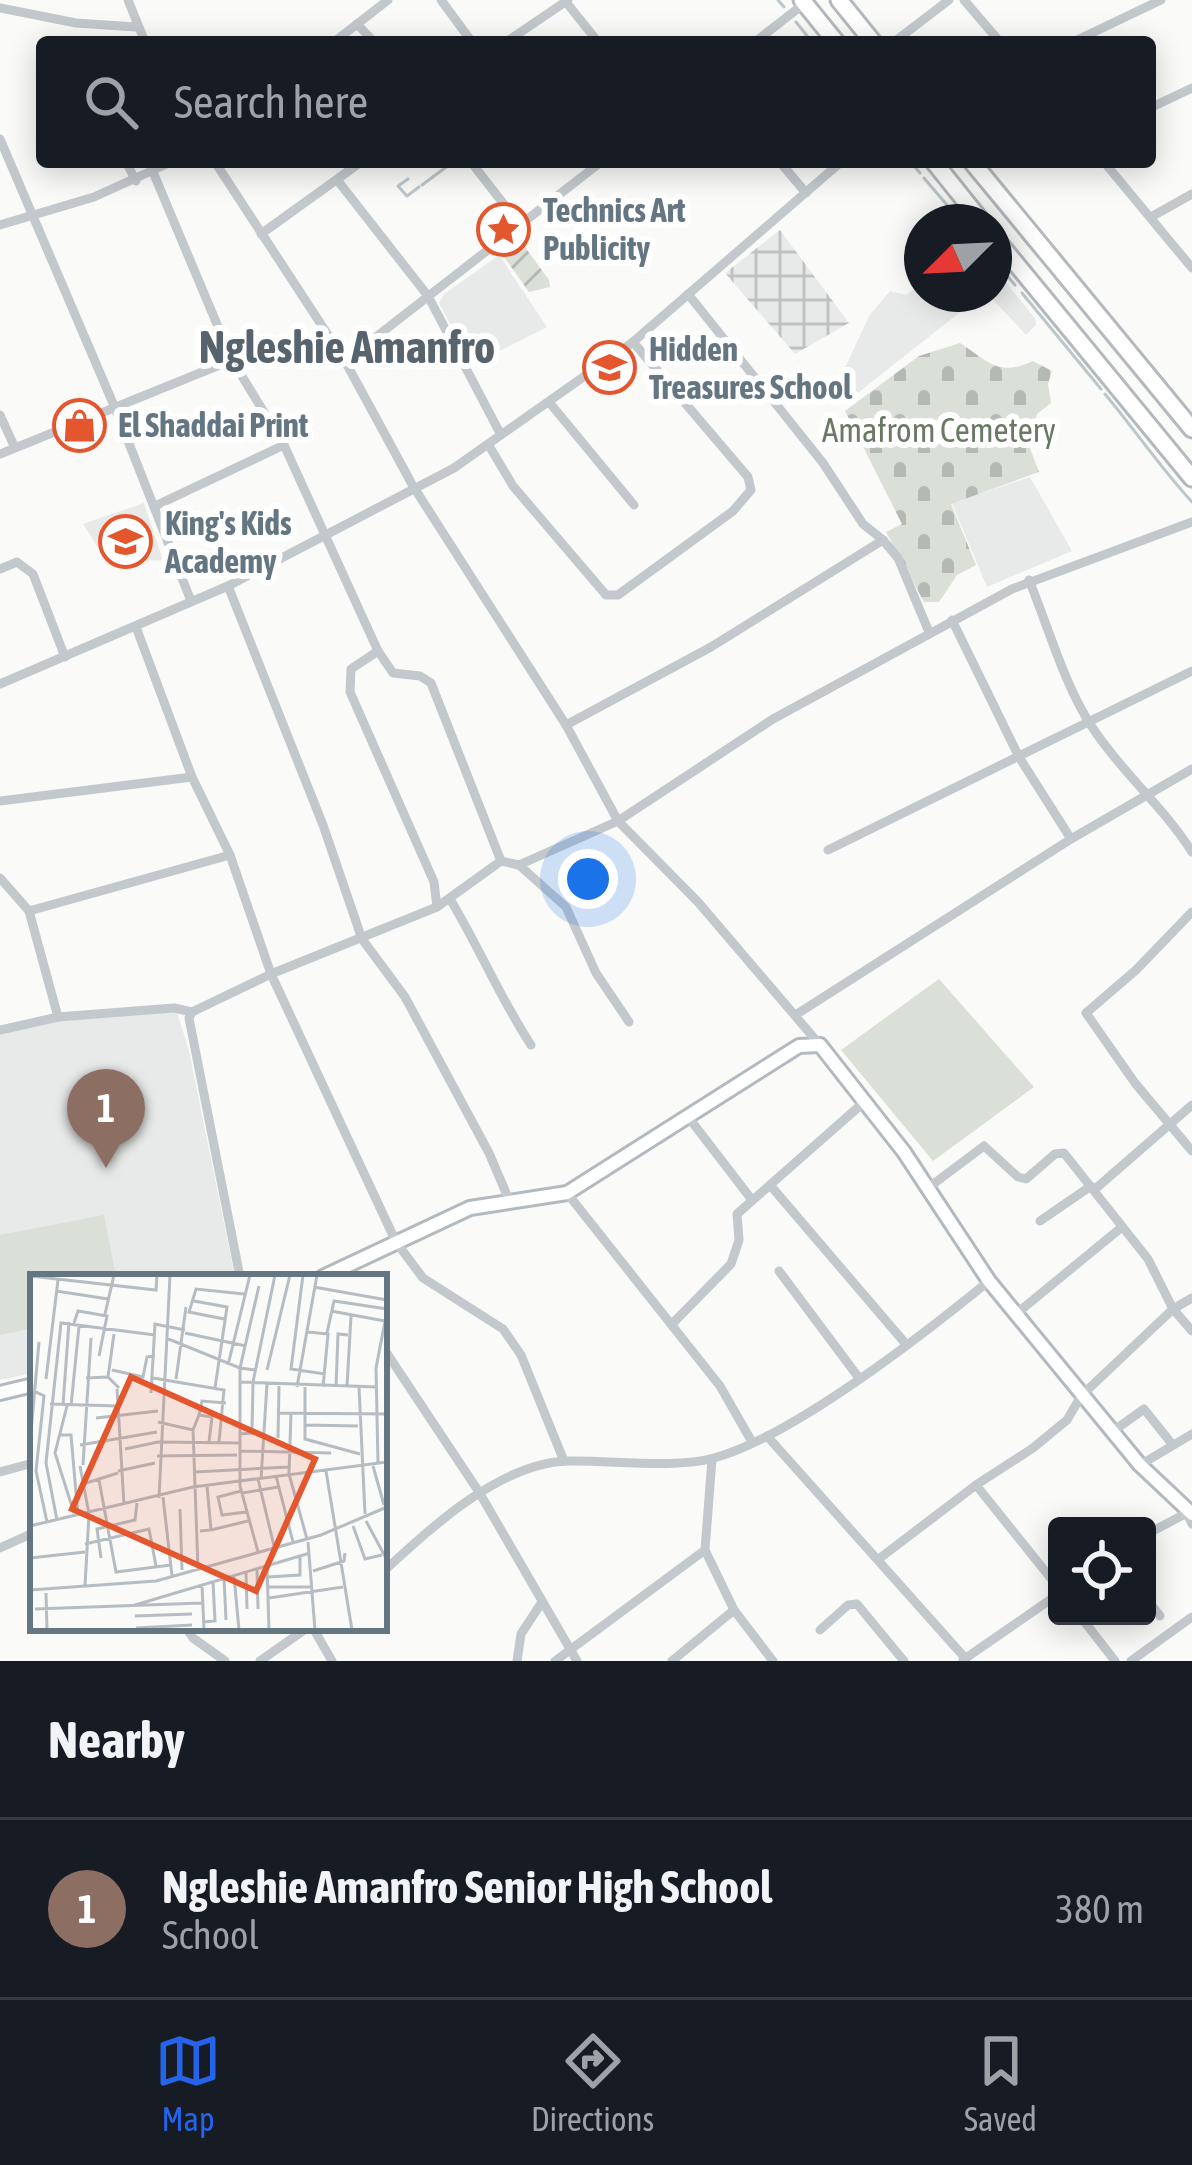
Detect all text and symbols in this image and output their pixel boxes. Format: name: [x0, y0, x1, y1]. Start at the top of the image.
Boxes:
search box: [36, 36, 1156, 168]
icon: search: [78, 69, 144, 135]
text: Search here: [174, 76, 368, 128]
place label: Technics Art Publicity: [543, 191, 686, 267]
place icon: Technics Art Publicity: [476, 201, 532, 257]
north arrow: [904, 204, 1012, 312]
district label: Ngleshie Amanfro: [199, 321, 495, 373]
place label: Hidden Treasures School: [649, 330, 853, 406]
school or university icon: Hidden Treasures School: [582, 340, 638, 396]
shop icon: El Shaddai Print: [51, 397, 107, 453]
place label: El Shaddai Print: [118, 406, 309, 444]
park label: Amafrom Cemetery: [822, 411, 1056, 449]
place label: King's Kids Academy: [164, 504, 292, 580]
school or university icon: King's Kids Academy: [98, 514, 154, 570]
your location: [558, 849, 618, 909]
pin: 1: [67, 1069, 145, 1168]
inset map: [30, 1274, 387, 1631]
map controls: [1048, 1517, 1156, 1625]
button: locate: [1048, 1517, 1156, 1625]
text: Nearby: [48, 1710, 185, 1769]
text: Ngleshie Amanfro Senior High School: [162, 1861, 772, 1913]
text: 1: [78, 1887, 96, 1931]
text: 380 m: [1056, 1887, 1144, 1931]
text: School: [162, 1913, 259, 1957]
tab: Map: [155, 2028, 221, 2138]
tab: Directions: [531, 2028, 654, 2138]
tab: Saved: [964, 2028, 1037, 2138]

